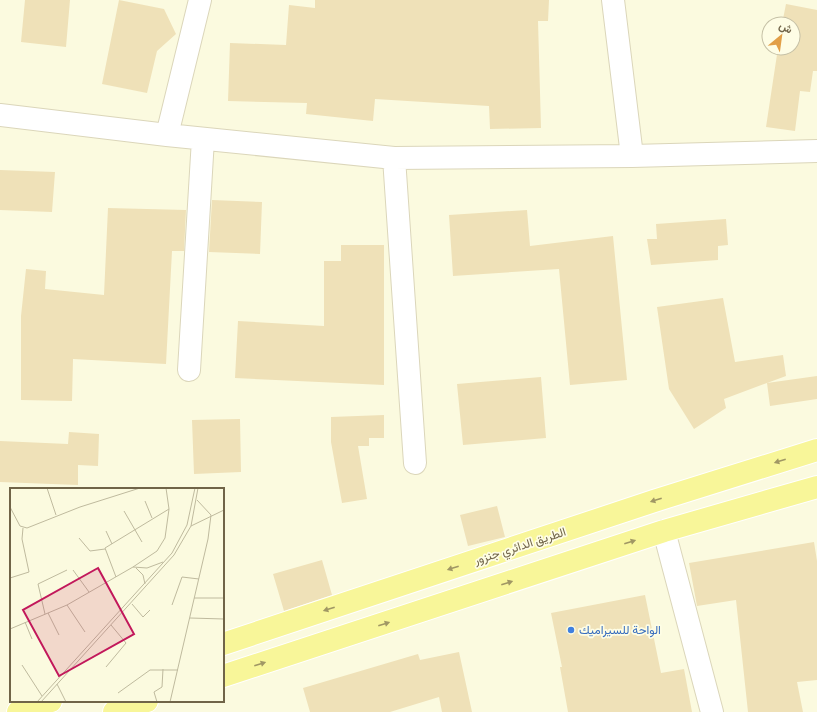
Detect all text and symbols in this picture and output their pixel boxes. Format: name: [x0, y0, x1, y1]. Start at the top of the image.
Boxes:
north arrow: [761, 16, 801, 56]
text: ش: [777, 19, 795, 37]
one-way arrow: [773, 458, 785, 464]
inset map: [10, 488, 224, 702]
one-way arrow: [649, 498, 661, 504]
street label: الطريق الدائري جنزور: [471, 525, 569, 571]
one-way arrow: [625, 538, 637, 544]
one-way arrow: [446, 565, 458, 571]
one-way arrow: [501, 579, 513, 585]
one-way arrow: [323, 606, 335, 612]
one-way arrow: [378, 621, 390, 627]
place label: الواحة للسيراميك: [579, 623, 661, 638]
marker: الواحة للسيراميك: [566, 625, 576, 635]
one-way arrow: [254, 661, 266, 667]

